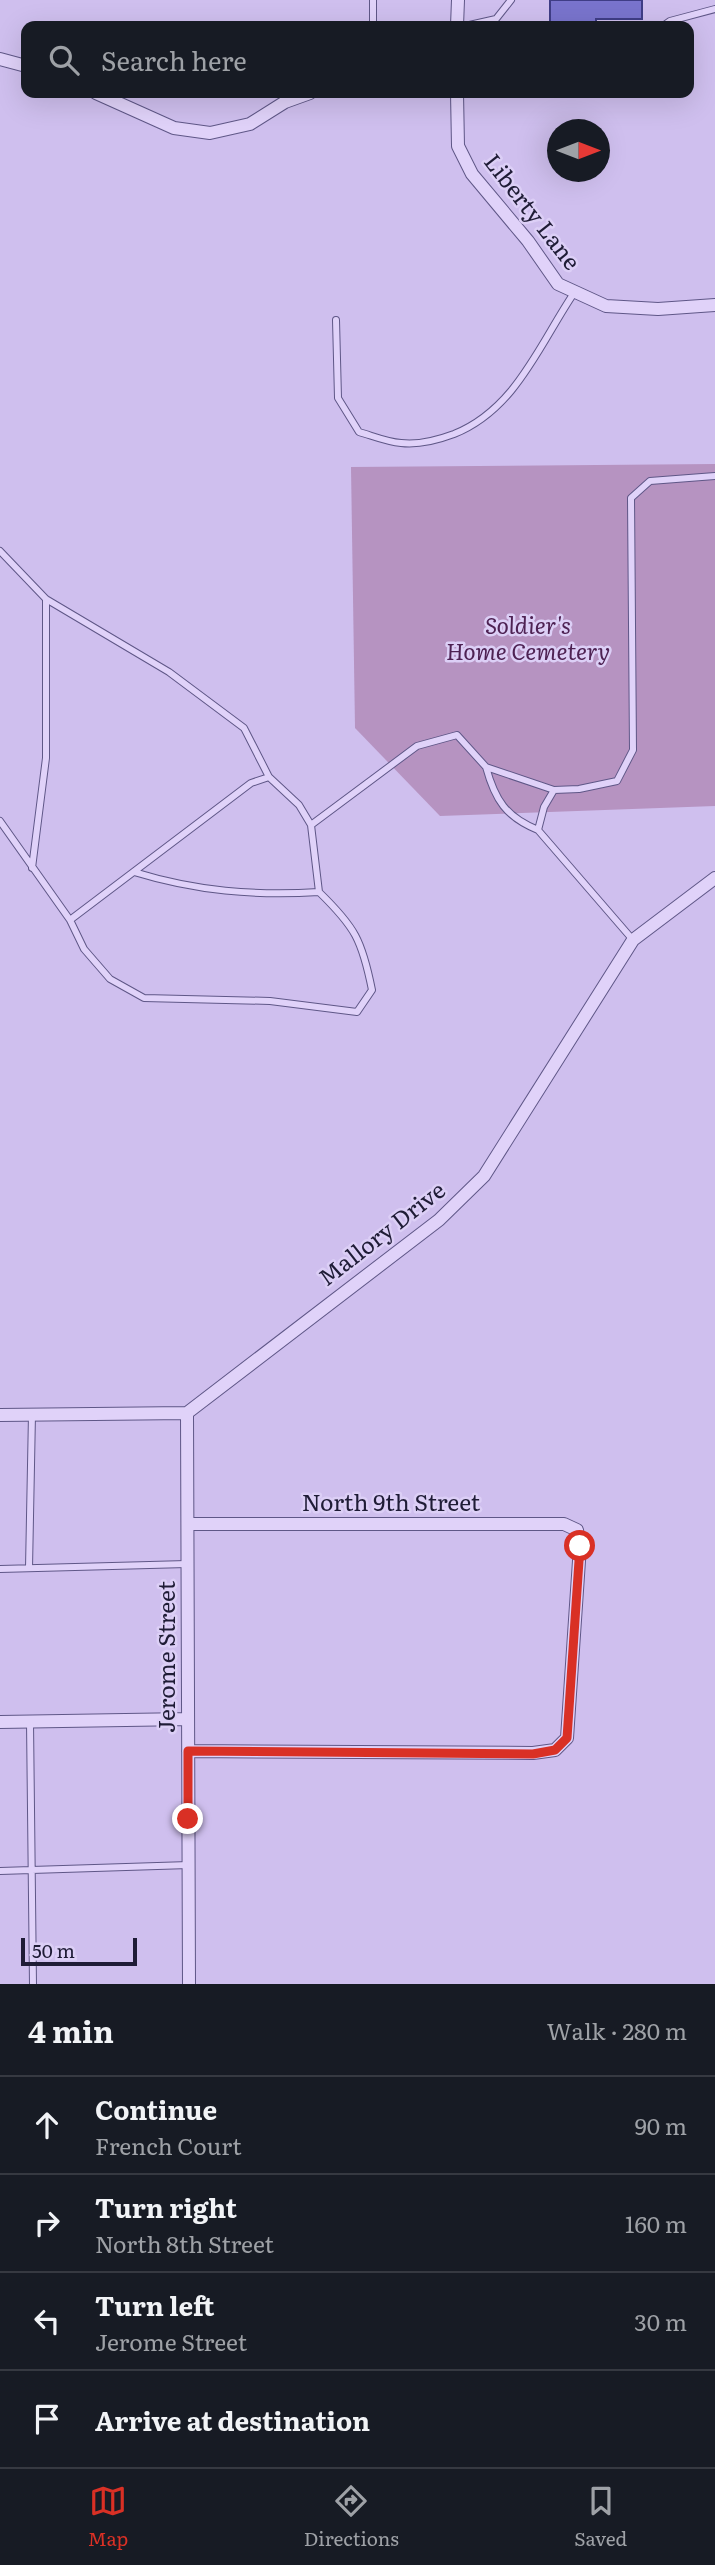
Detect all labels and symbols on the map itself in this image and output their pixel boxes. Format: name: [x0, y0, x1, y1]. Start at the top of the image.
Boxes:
north arrow: [547, 119, 610, 182]
street label: Liberty Lane: [477, 145, 590, 276]
park label: Soldier's Home Cemetery: [446, 607, 610, 667]
street label: Mallory Drive: [310, 1172, 451, 1293]
street label: North 9th Street: [302, 1484, 481, 1518]
route start: [564, 1530, 595, 1561]
street label: Jerome Street: [148, 1580, 182, 1733]
route end: [172, 1803, 203, 1834]
scale bar: [21, 1935, 136, 1967]

